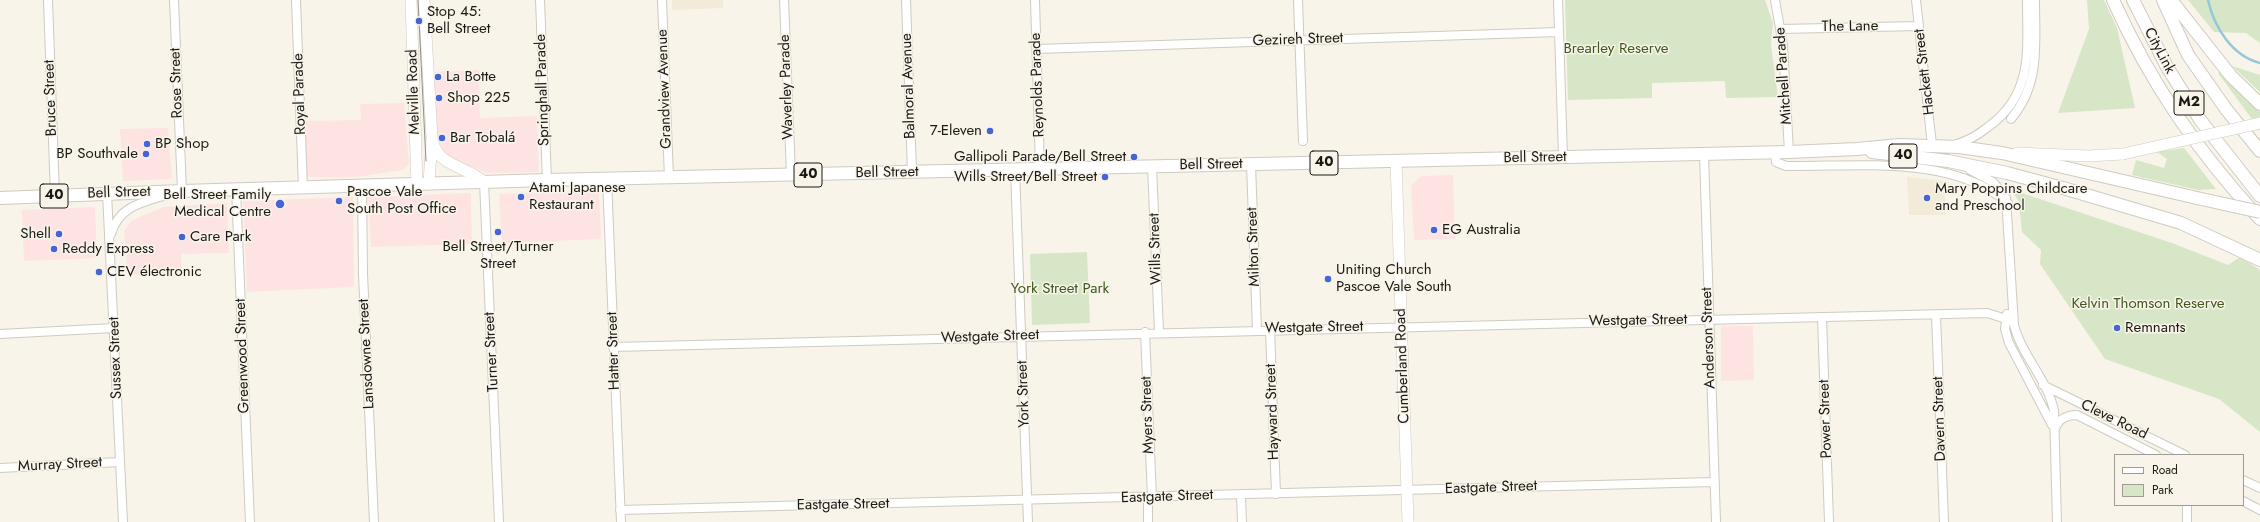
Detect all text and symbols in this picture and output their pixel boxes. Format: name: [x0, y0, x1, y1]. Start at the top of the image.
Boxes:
place label: Stop 45: Bell Street: [427, 3, 490, 38]
marker: Stop 45: Bell Street: [414, 16, 424, 26]
street label: The Lane: [1822, 18, 1878, 36]
street label: CityLink: [2139, 25, 2179, 77]
street label: Mitchell Parade: [1772, 27, 1796, 125]
street label: Hackett Street: [1911, 28, 1939, 116]
street label: Grandview Avenue: [654, 29, 676, 149]
street label: Gezireh Street: [1252, 29, 1344, 51]
street label: Reynolds Parade: [1027, 32, 1049, 138]
street label: Balmoral Avenue: [898, 33, 920, 139]
street label: Springhall Parade: [532, 34, 554, 146]
street label: Waverley Parade: [776, 34, 798, 140]
park label: Brearley Reserve: [1563, 40, 1669, 58]
street label: Rose Street: [167, 47, 187, 119]
street label: Melville Road: [404, 49, 424, 135]
street label: Royal Parade: [290, 53, 310, 135]
street label: Bruce Street: [41, 59, 61, 137]
place label: La Botte: [446, 68, 496, 86]
marker: La Botte: [433, 72, 443, 82]
place label: Shop 225: [447, 89, 510, 107]
road number: M2: [2174, 91, 2204, 115]
marker: Shop 225: [434, 93, 444, 103]
place label: 7-Eleven: [930, 122, 982, 140]
marker: 7-Eleven: [985, 126, 995, 136]
place label: Bar Tobalá: [450, 129, 515, 147]
marker: Bar Tobalá: [437, 133, 447, 143]
place label: BP Shop: [155, 135, 209, 153]
marker: BP Shop: [142, 139, 152, 149]
road number: 40: [1889, 144, 1917, 168]
place label: BP Southvale: [56, 145, 138, 163]
place label: Gallipoli Parade/Bell Street: [954, 148, 1126, 166]
street label: Bell Street: [1503, 148, 1567, 168]
marker: BP Southvale: [141, 149, 151, 159]
road number: 40: [1310, 151, 1338, 175]
marker: Gallipoli Parade/Bell Street: [1129, 152, 1139, 162]
street label: Bell Street: [1179, 155, 1243, 175]
road number: 40: [794, 163, 822, 187]
street label: Bell Street: [855, 163, 919, 183]
place label: Wills Street/Bell Street: [954, 168, 1097, 186]
marker: Wills Street/Bell Street: [1100, 172, 1110, 182]
place label: Atami Japanese Restaurant: [529, 179, 626, 214]
place label: Mary Poppins Childcare and Preschool: [1935, 180, 2088, 215]
street label: Bell Street: [87, 183, 151, 203]
place label: Pascoe Vale South Post Office: [347, 183, 457, 218]
road number: 40: [40, 184, 68, 208]
place label: Bell Street Family Medical Centre: [163, 186, 271, 221]
marker: Atami Japanese Restaurant: [516, 192, 526, 202]
marker: Mary Poppins Childcare and Preschool: [1922, 193, 1932, 203]
marker: Pascoe Vale South Post Office: [334, 196, 344, 206]
marker: Bell Street Family Medical Centre: [274, 198, 286, 210]
street label: Milton Street: [1244, 207, 1264, 287]
street label: Wills Street: [1146, 213, 1166, 285]
place label: EG Australia: [1442, 221, 1520, 239]
place label: Shell: [20, 225, 51, 243]
marker: EG Australia: [1429, 225, 1439, 235]
marker: Bell Street/Turner Street: [493, 227, 503, 237]
place label: Care Park: [190, 228, 251, 246]
marker: Shell: [54, 229, 64, 239]
marker: Care Park: [177, 232, 187, 242]
place label: Bell Street/Turner Street: [442, 238, 554, 273]
place label: Reddy Express: [62, 240, 154, 258]
marker: Reddy Express: [49, 244, 59, 254]
place label: Uniting Church Pascoe Vale South: [1336, 261, 1452, 296]
place label: CEV électronic: [107, 263, 202, 281]
marker: CEV électronic: [94, 267, 104, 277]
marker: Uniting Church Pascoe Vale South: [1323, 274, 1333, 284]
park label: York Street Park: [1011, 280, 1109, 298]
street label: Anderson Street: [1698, 287, 1720, 389]
park label: Kelvin Thomson Reserve: [2071, 295, 2225, 313]
street label: Greenwood Street: [232, 298, 254, 414]
street label: Lansdowne Street: [355, 298, 379, 410]
street label: Cumberland Road: [1392, 308, 1414, 424]
street label: Westgate Street: [1589, 311, 1687, 331]
street label: Turner Street: [481, 312, 503, 392]
street label: Hatter Street: [604, 312, 624, 390]
street label: Sussex Street: [106, 317, 126, 399]
street label: Westgate Street: [1265, 318, 1363, 338]
place label: Remnants: [2125, 319, 2185, 337]
marker: Remnants: [2112, 323, 2122, 333]
street label: Westgate Street: [941, 326, 1039, 348]
street label: York Street: [1014, 360, 1034, 428]
street label: Hayward Street: [1262, 364, 1284, 460]
street label: Myers Street: [1138, 376, 1158, 454]
street label: Davern Street: [1930, 376, 1950, 462]
street label: Power Street: [1816, 379, 1836, 459]
street label: Cleve Road: [2078, 396, 2150, 444]
street label: Murray Street: [17, 454, 103, 476]
legend: [2114, 454, 2244, 506]
text: Road: [2152, 461, 2178, 479]
street label: Eastgate Street: [1444, 477, 1538, 499]
text: Park: [2152, 481, 2173, 499]
street label: Eastgate Street: [1120, 486, 1214, 508]
street label: Eastgate Street: [797, 495, 889, 515]

